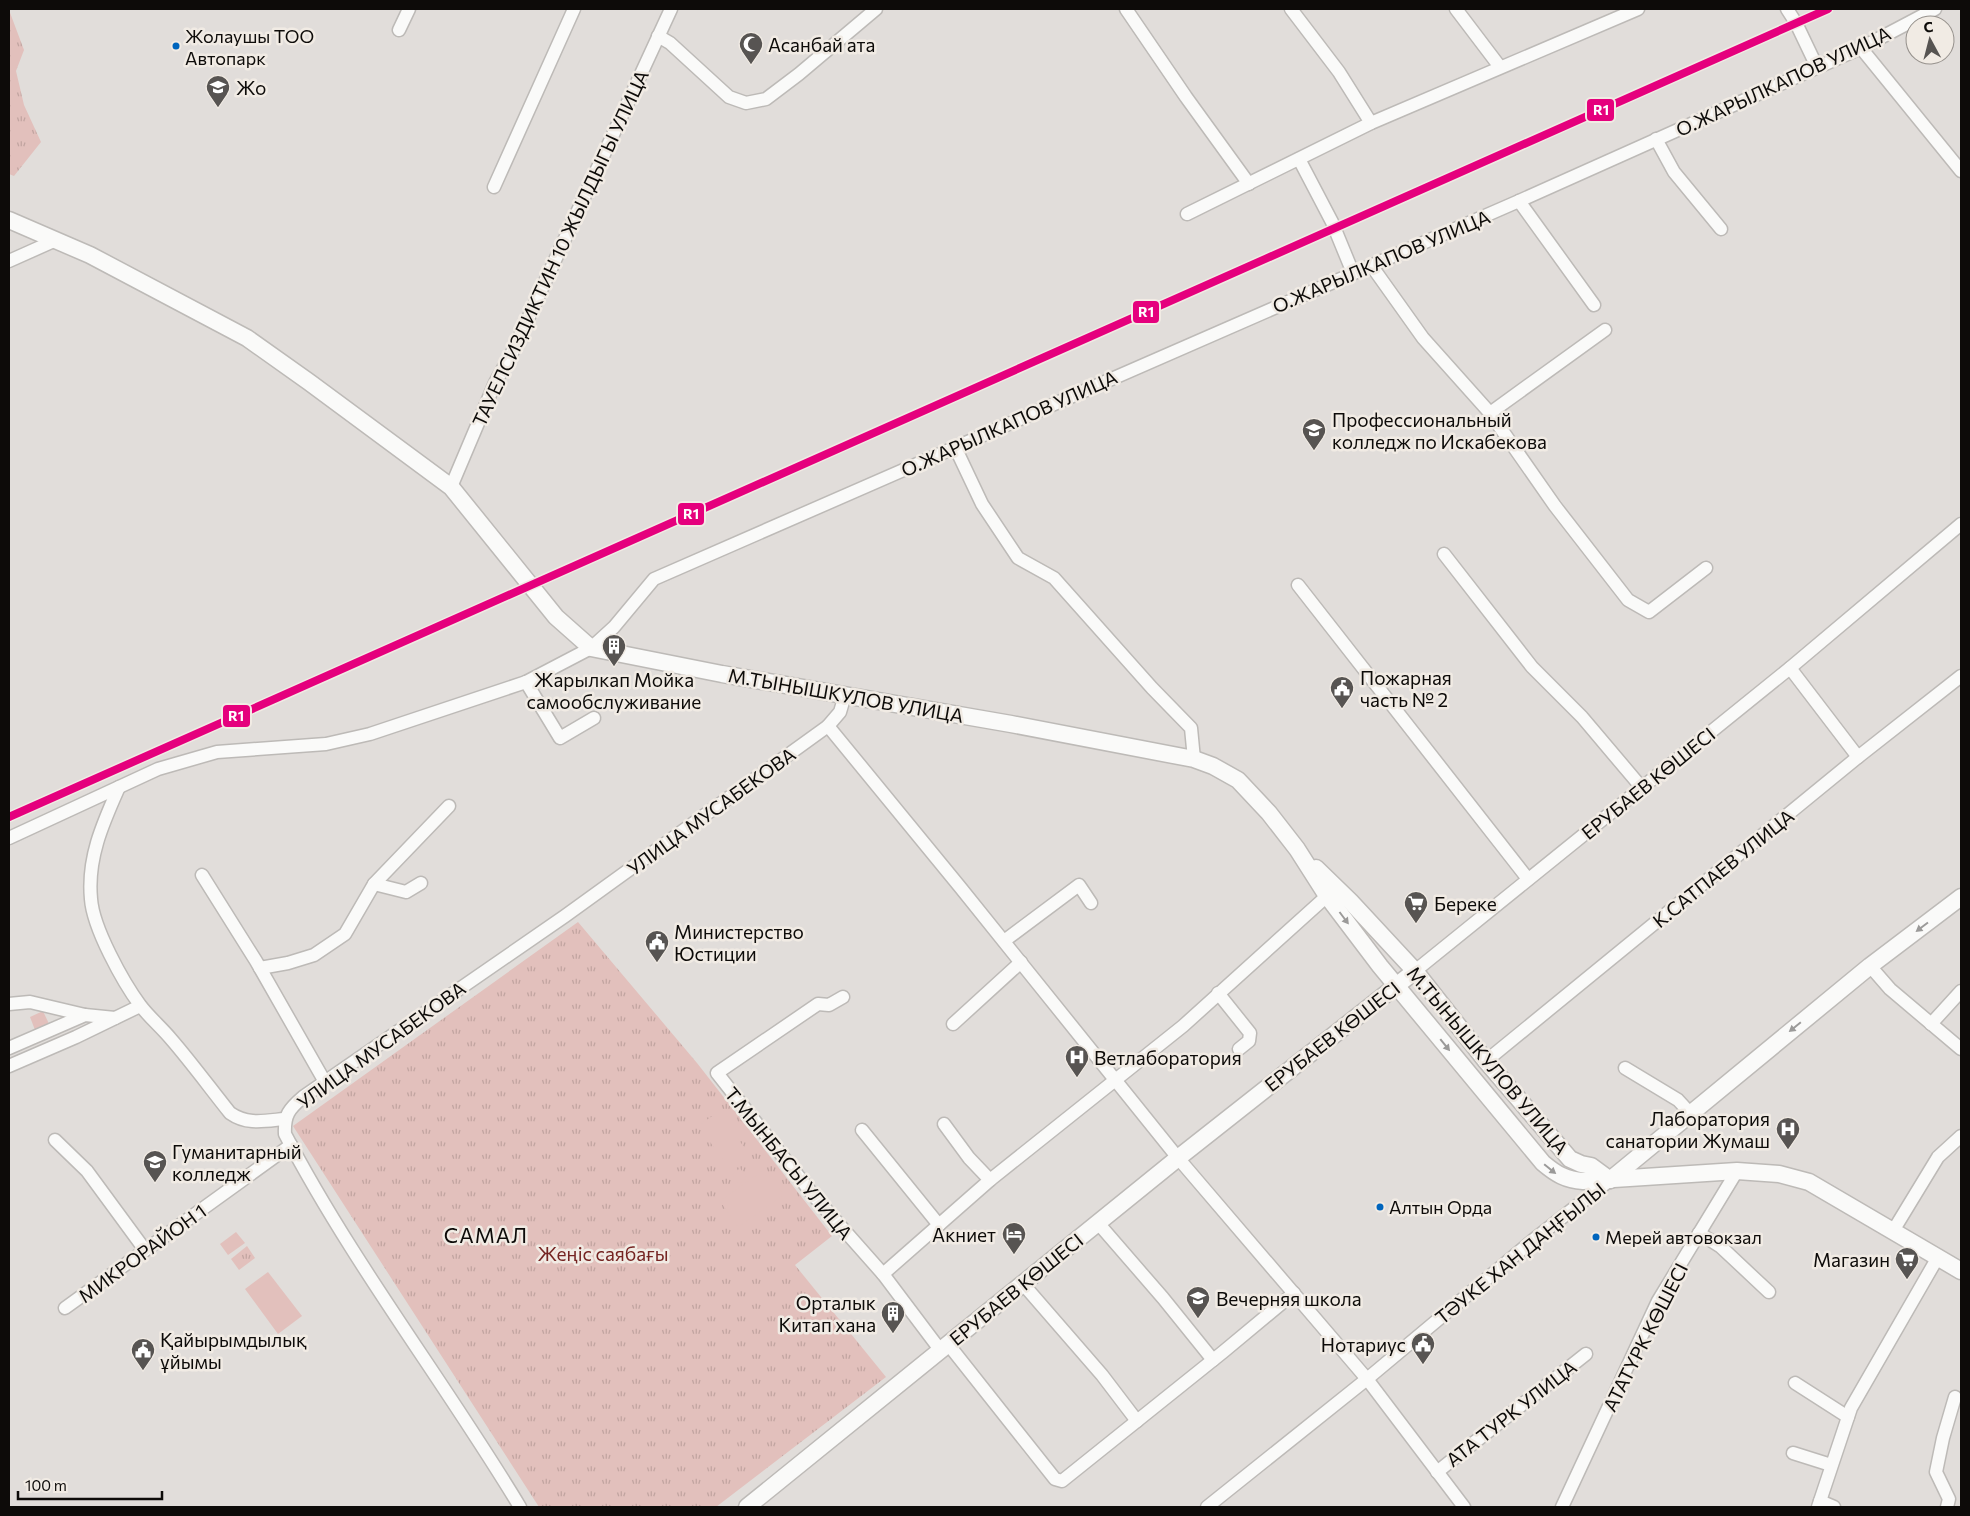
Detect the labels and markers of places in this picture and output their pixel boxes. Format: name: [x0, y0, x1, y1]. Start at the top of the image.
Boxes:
place label: Жолаушы ТОО Автопарк: [185, 25, 314, 69]
mosque icon: Асанбай ата: [738, 31, 764, 65]
place label: Асанбай ата: [768, 33, 875, 56]
marker: Жолаушы ТОО Автопарк: [171, 41, 181, 51]
school or university icon: Жо: [205, 74, 231, 108]
place label: Жо: [236, 76, 266, 99]
place label: Профессиональный колледж по Искабекова: [1332, 408, 1547, 453]
school or university icon: Профессиональный колледж по Искабекова: [1301, 417, 1327, 451]
building icon: Жарылкап Мойка самообслуживание: [601, 633, 627, 667]
place label: Пожарная часть № 2: [1360, 666, 1452, 711]
place label: Жарылкап Мойка самообслуживание: [527, 668, 701, 713]
public building icon: Пожарная часть № 2: [1329, 675, 1355, 709]
supermarket icon: Береке: [1403, 890, 1429, 924]
place label: Береке: [1434, 892, 1497, 915]
place label: Министерство Юстиции: [674, 920, 804, 965]
public building icon: Министерство Юстиции: [644, 929, 670, 963]
hospital icon: Ветлаборатория: [1064, 1044, 1090, 1078]
place label: Ветлаборатория: [1094, 1046, 1242, 1069]
place label: Лаборатория санатории Жумаш: [1606, 1107, 1770, 1152]
hospital icon: Лаборатория санатории Жумаш: [1775, 1116, 1801, 1150]
place label: Гуманитарный колледж: [172, 1140, 302, 1185]
school or university icon: Гуманитарный колледж: [142, 1149, 168, 1183]
place label: Алтын Орда: [1389, 1196, 1492, 1218]
marker: Алтын Орда: [1375, 1202, 1385, 1212]
hotel icon: Акниет: [1001, 1221, 1027, 1255]
place label: Акниет: [932, 1223, 996, 1246]
place label: Мерей автовокзал: [1605, 1226, 1762, 1248]
marker: Мерей автовокзал: [1591, 1232, 1601, 1242]
supermarket icon: Магазин: [1894, 1246, 1920, 1280]
place label: Магазин: [1813, 1248, 1890, 1271]
school or university icon: Вечерняя школа: [1185, 1285, 1211, 1319]
place label: Вечерняя школа: [1216, 1287, 1362, 1310]
place label: Орталык Китап хана: [778, 1291, 876, 1336]
building icon: Орталык Китап хана: [880, 1300, 906, 1334]
place label: Қайырымдылық ұйымы: [160, 1328, 307, 1373]
public building icon: Нотариус: [1410, 1331, 1436, 1365]
place label: Нотариус: [1321, 1333, 1406, 1356]
public building icon: Қайырымдылық ұйымы: [130, 1337, 156, 1371]

